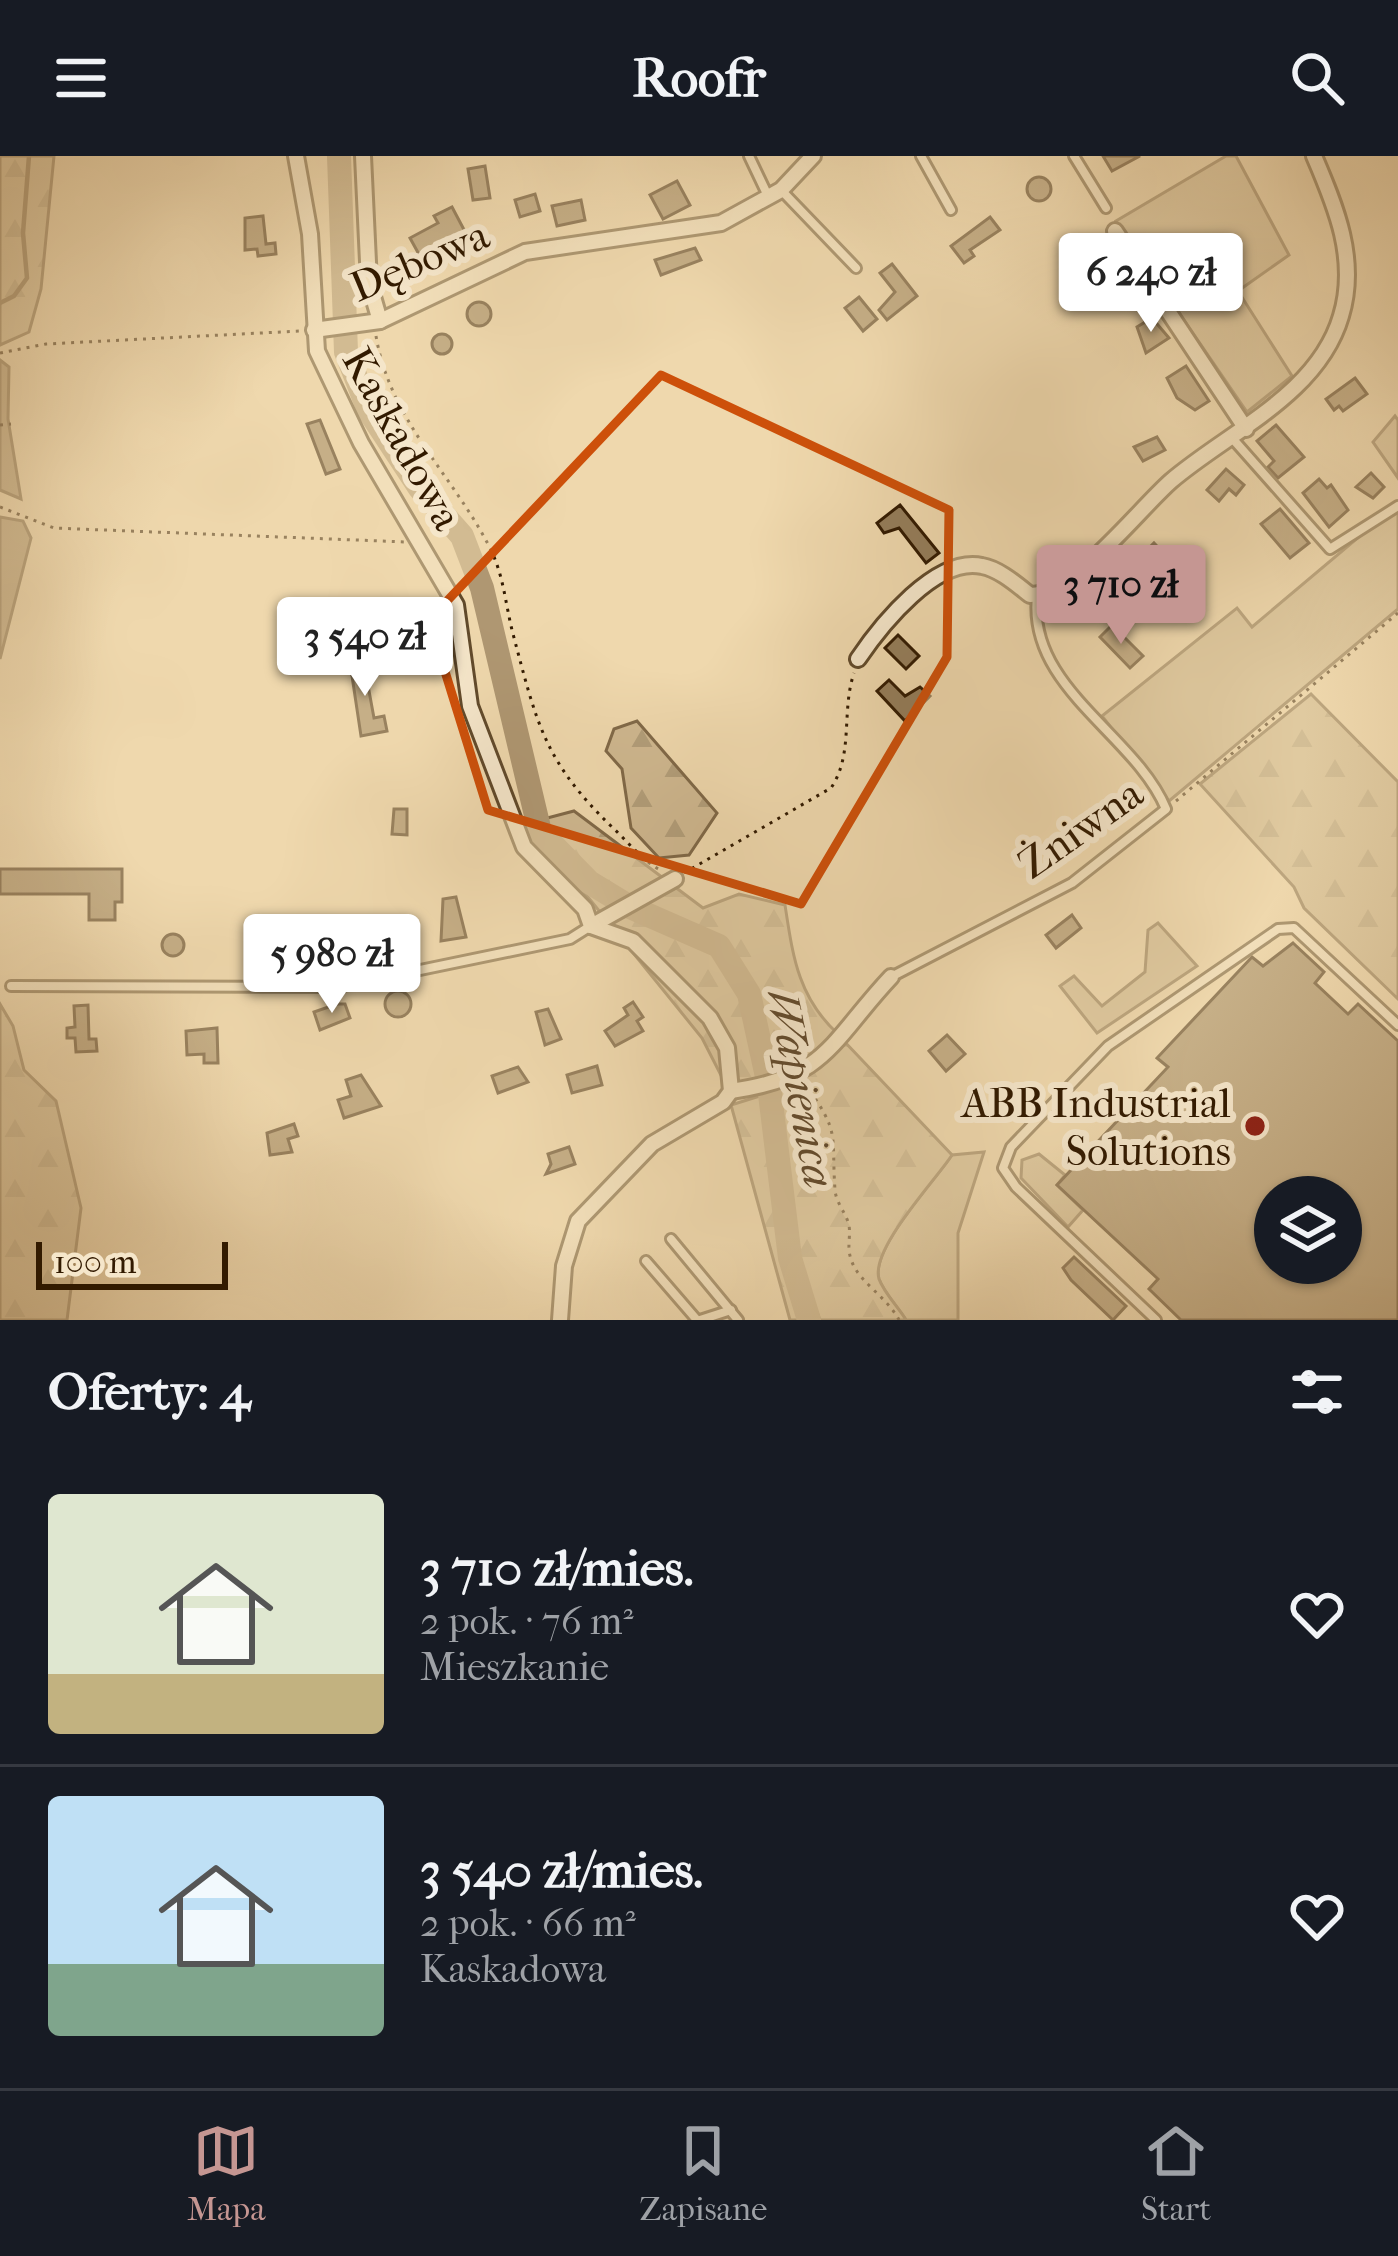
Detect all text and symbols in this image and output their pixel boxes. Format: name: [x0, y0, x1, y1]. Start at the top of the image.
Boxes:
icon: menu: [48, 45, 114, 111]
icon: search: [1284, 45, 1350, 111]
text: Roofr: [632, 47, 766, 110]
street label: Dębowa: [343, 210, 497, 312]
pin: 6 240 zł: [1027, 233, 1275, 335]
text: 6 240 zł: [1086, 249, 1216, 295]
street label: Kaskadowa: [332, 339, 472, 539]
pin: 3 710 zł: [997, 545, 1245, 647]
text: 3 710 zł: [1064, 561, 1178, 607]
pin: 3 540 zł: [241, 597, 489, 699]
text: 3 540 zł: [304, 613, 426, 659]
street label: Żniwna: [1010, 769, 1153, 889]
pin: 5 980 zł: [208, 914, 456, 1016]
text: 5 980 zł: [270, 930, 394, 976]
water label: Wapienica: [755, 984, 846, 1192]
place label: ABB Industrial Solutions: [959, 1079, 1231, 1176]
marker: ABB Industrial Solutions: [1242, 1113, 1268, 1139]
map controls: [1254, 1176, 1362, 1284]
button: layers: [1254, 1176, 1362, 1284]
scale bar: [36, 1236, 228, 1289]
text: 100 m: [54, 1243, 137, 1282]
icon: filters: [1284, 1359, 1350, 1425]
text: Oferty: 4: [48, 1362, 250, 1422]
text: 3 710 zł/mies.: [420, 1538, 694, 1598]
icon: home: [144, 1542, 288, 1686]
icon: heart: [1284, 1581, 1350, 1647]
text: 2 pok. · 76 m²: [420, 1598, 634, 1644]
text: Mieszkanie: [420, 1644, 609, 1690]
text: 3 540 zł/mies.: [420, 1840, 703, 1900]
icon: home: [144, 1844, 288, 1988]
icon: heart: [1284, 1883, 1350, 1949]
text: 2 pok. · 66 m²: [420, 1900, 636, 1946]
text: Kaskadowa: [420, 1946, 606, 1992]
tab: Mapa: [187, 2118, 266, 2229]
tab: Zapisane: [639, 2118, 767, 2229]
tab: Start: [1141, 2118, 1211, 2229]

